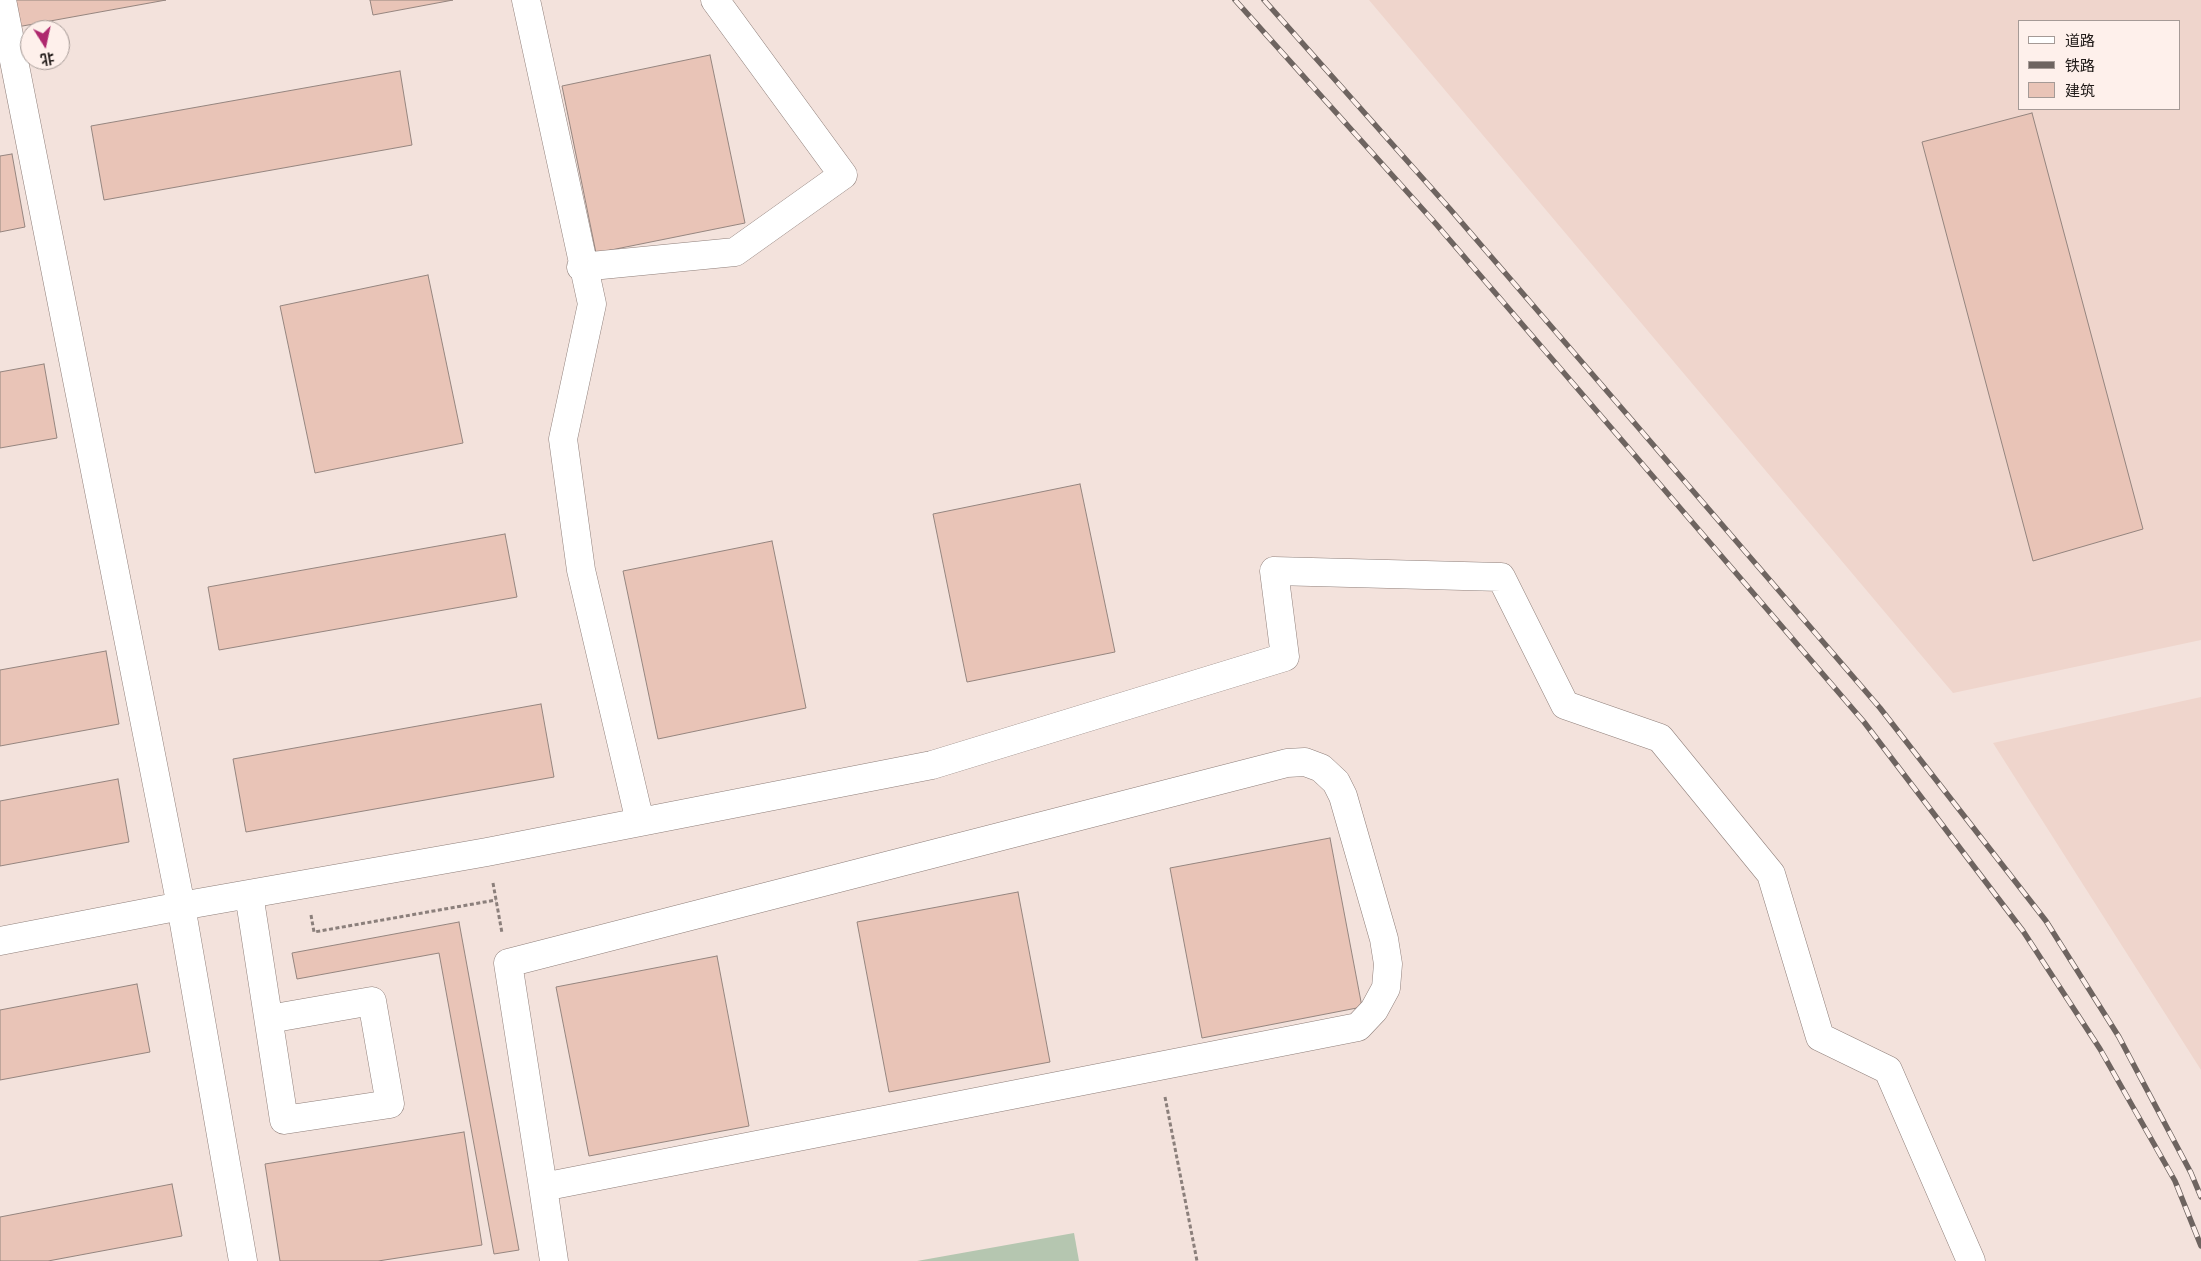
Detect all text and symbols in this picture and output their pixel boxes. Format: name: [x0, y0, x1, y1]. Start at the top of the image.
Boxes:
north arrow: [20, 20, 70, 70]
legend: [2018, 20, 2181, 110]
text: 道路: [2065, 31, 2095, 50]
text: 北: [39, 49, 56, 69]
text: 铁路: [2065, 56, 2095, 75]
text: 建筑: [2065, 81, 2095, 100]

